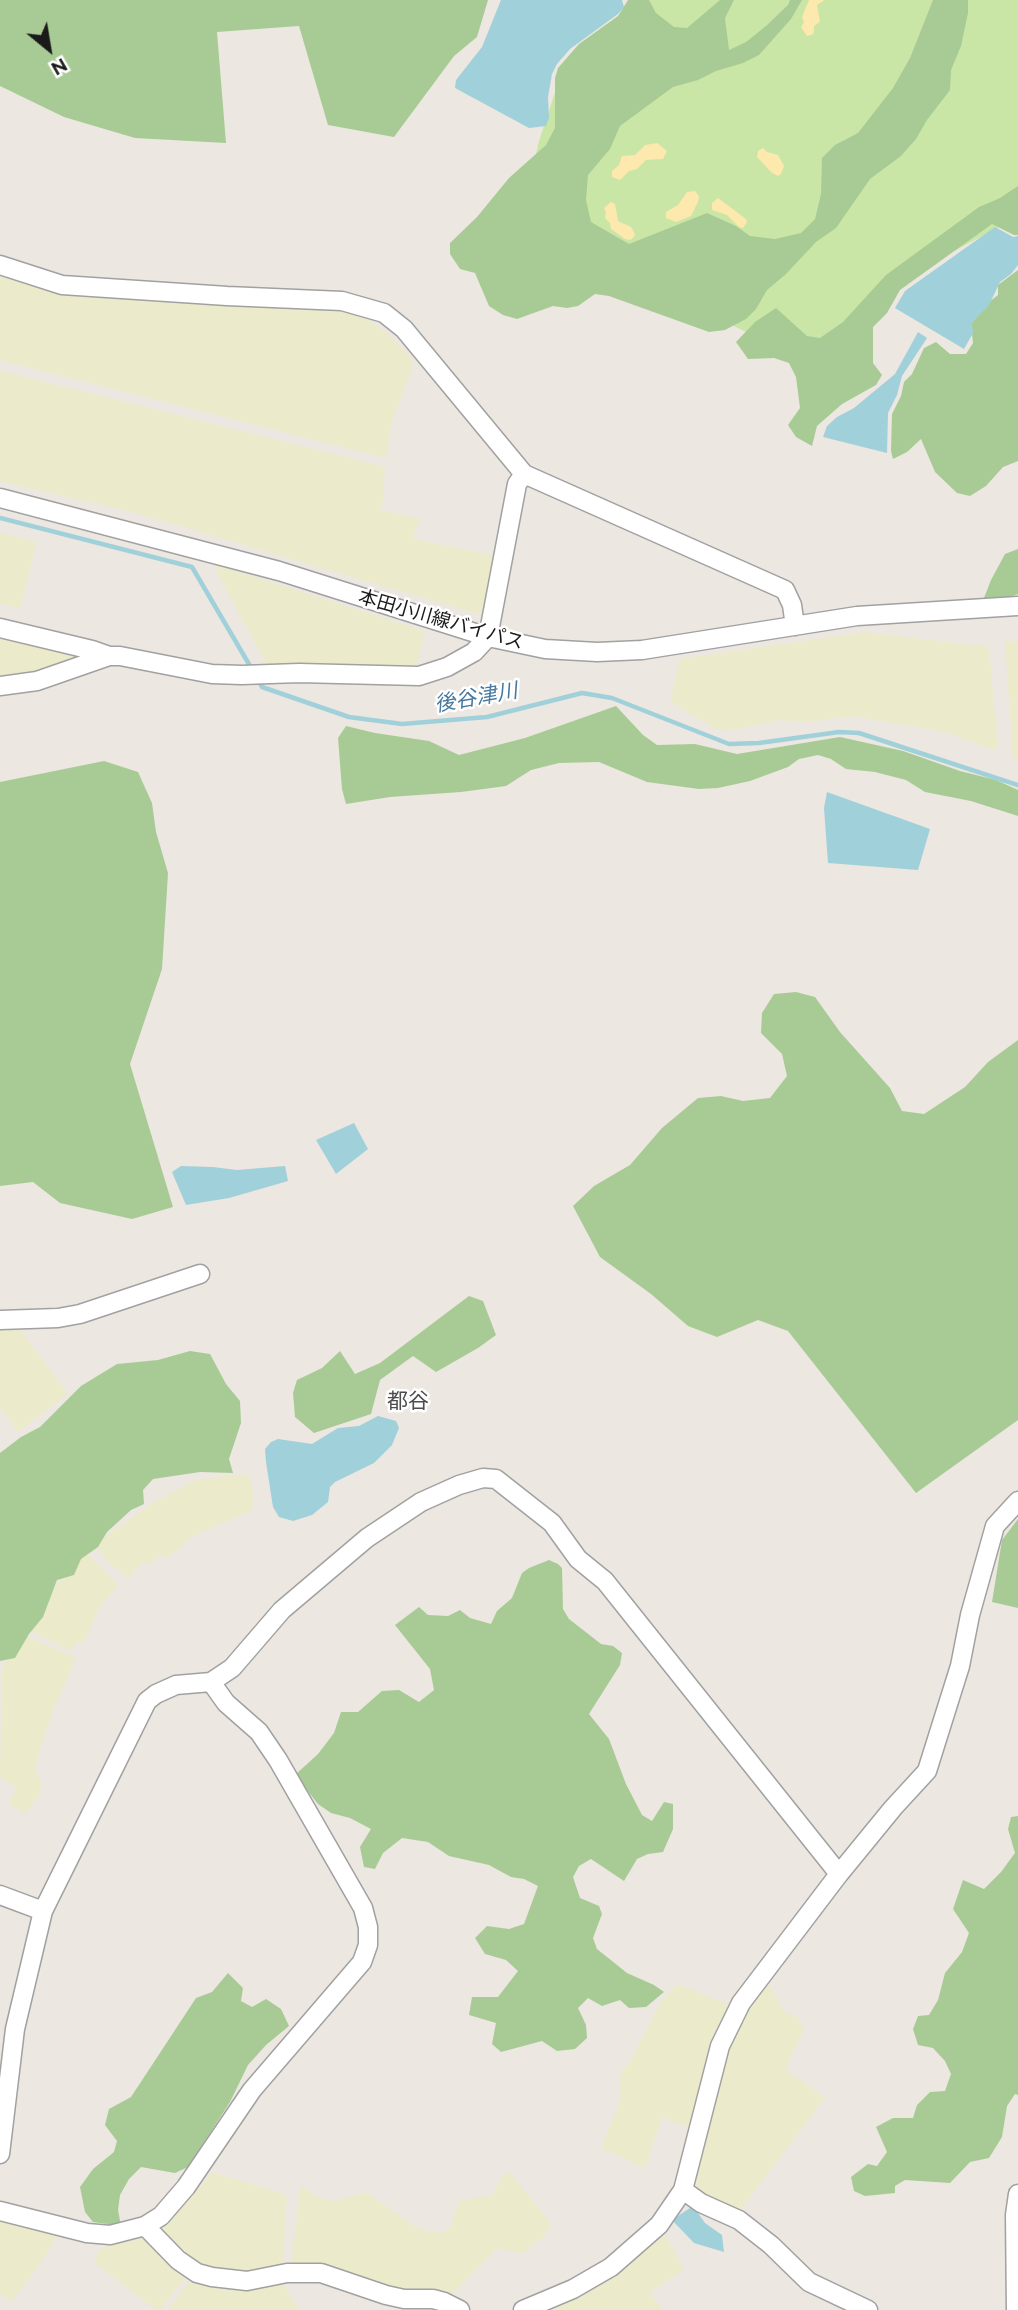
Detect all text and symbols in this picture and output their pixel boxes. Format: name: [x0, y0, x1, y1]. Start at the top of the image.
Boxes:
north arrow: [14, 14, 84, 84]
text: N: [48, 54, 71, 80]
street label: 本田小川線バイパス: [356, 585, 526, 655]
water label: 後谷津川: [432, 678, 520, 718]
district label: 都谷: [387, 1389, 429, 1415]

